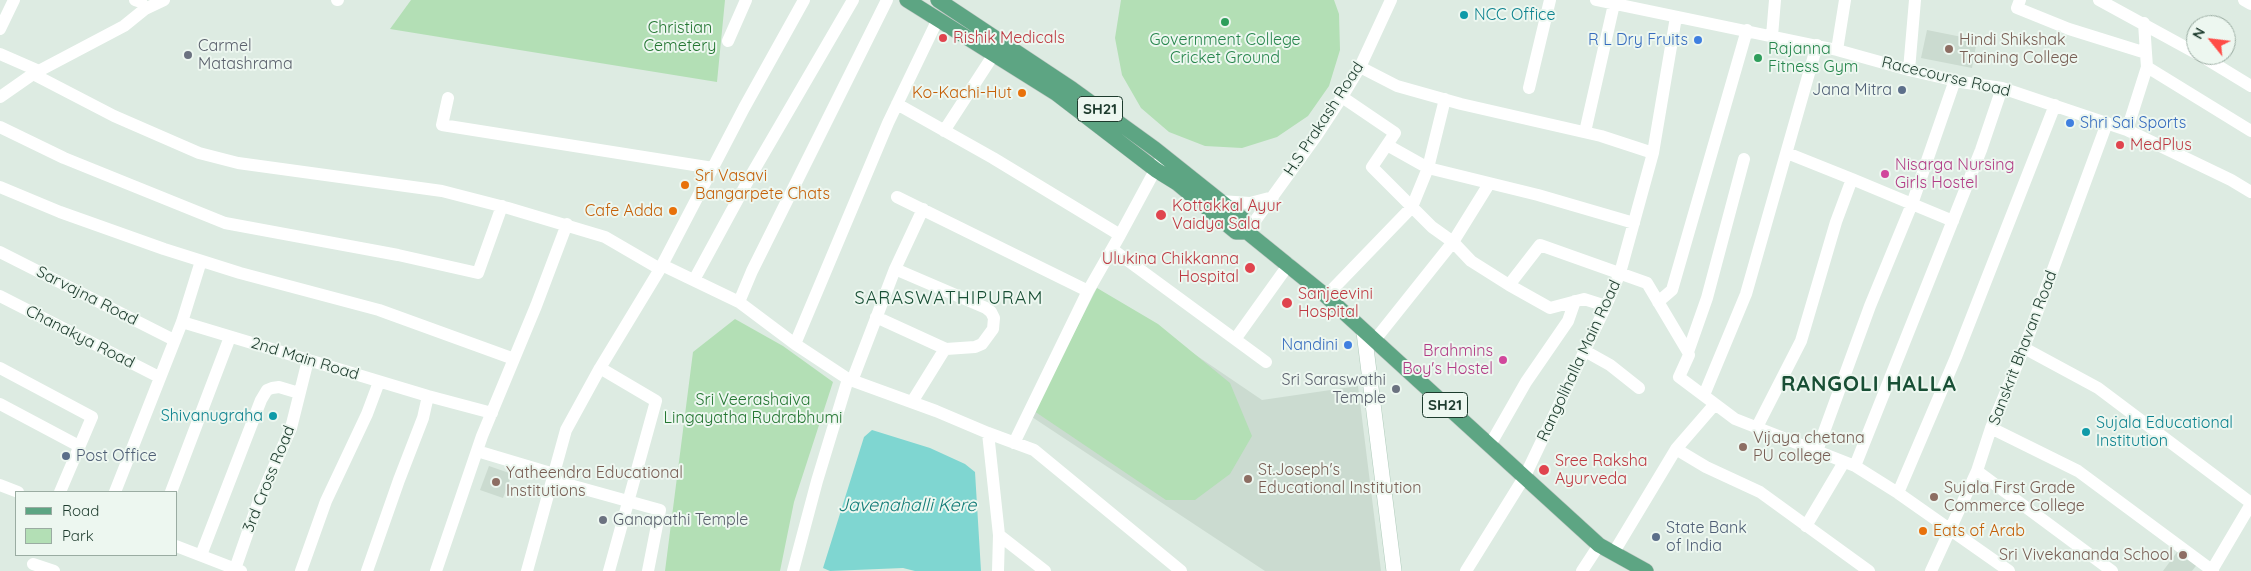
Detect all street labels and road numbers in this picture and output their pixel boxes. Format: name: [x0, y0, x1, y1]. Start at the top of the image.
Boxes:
street label: Racecourse Road: [1880, 53, 2012, 101]
street label: H.S Prakash Road: [1280, 58, 1368, 180]
road number: SH21: [1078, 96, 1122, 122]
street label: Sarvajna Road: [33, 262, 141, 330]
street label: Sanskrit Bhavan Road: [1985, 268, 2061, 428]
street label: Rangolihalla Main Road: [1533, 277, 1625, 445]
street label: Chanakya Road: [22, 301, 138, 373]
street label: 2nd Main Road: [249, 333, 361, 385]
road number: SH21: [1422, 392, 1468, 418]
street label: 3rd Cross Road: [239, 423, 299, 535]

